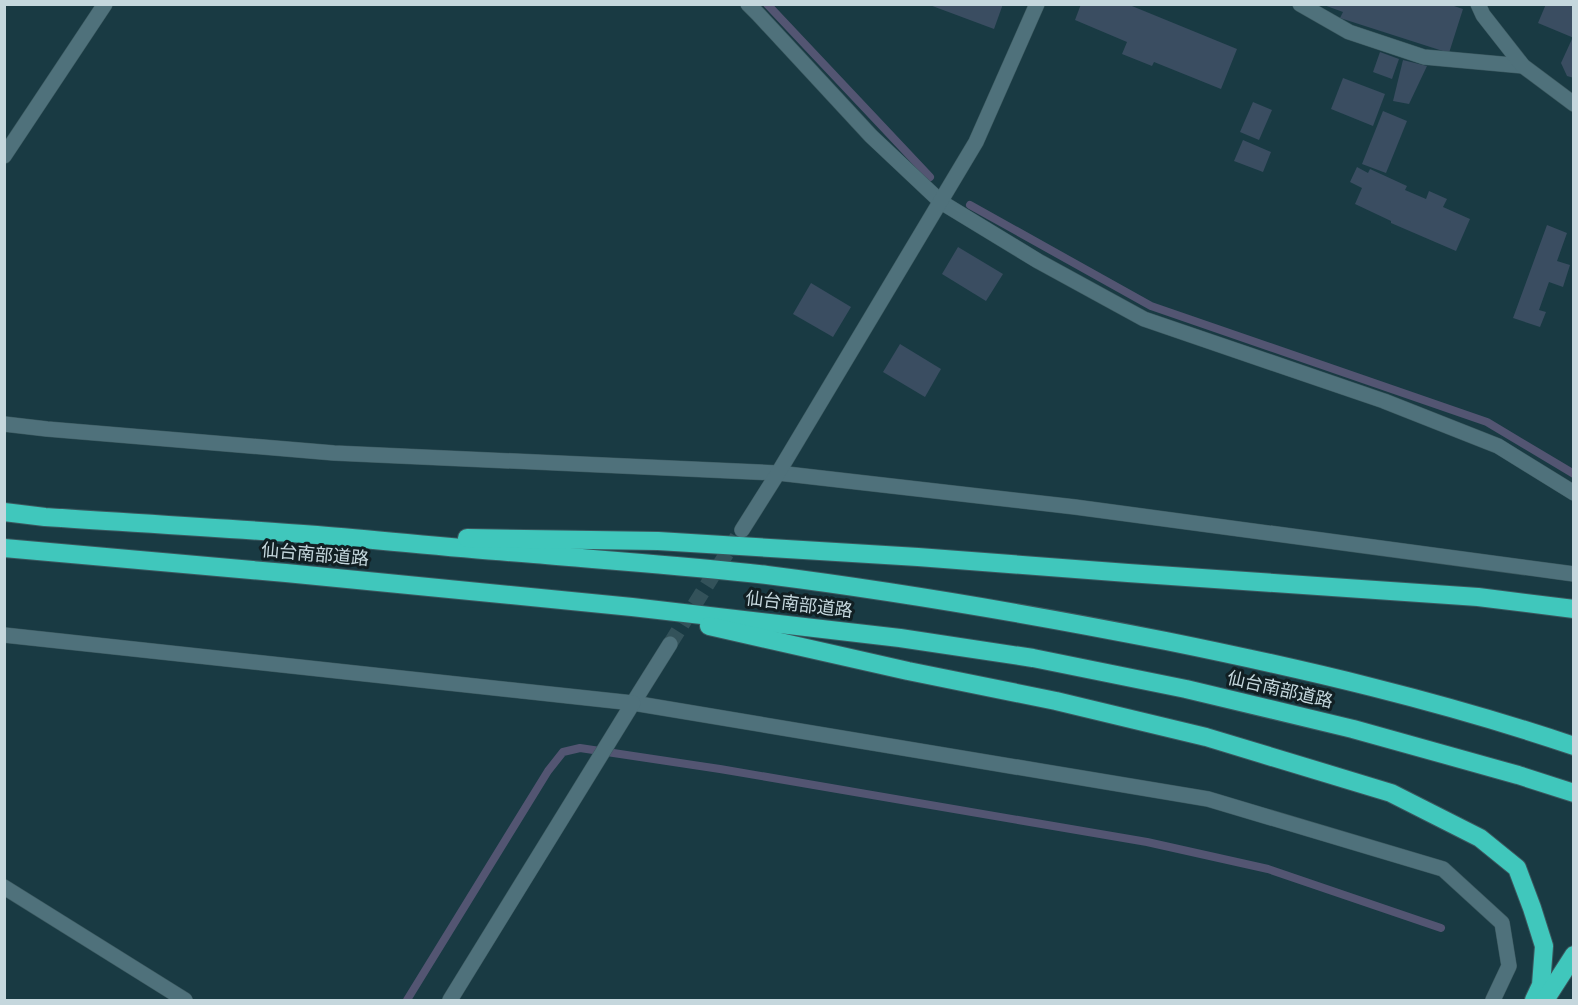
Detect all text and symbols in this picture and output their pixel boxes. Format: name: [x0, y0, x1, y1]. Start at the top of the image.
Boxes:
street label: 仙台南部道路: [260, 537, 370, 573]
street label: 仙台南部道路: [744, 585, 854, 625]
street label: 仙台南部道路: [1224, 665, 1336, 715]

